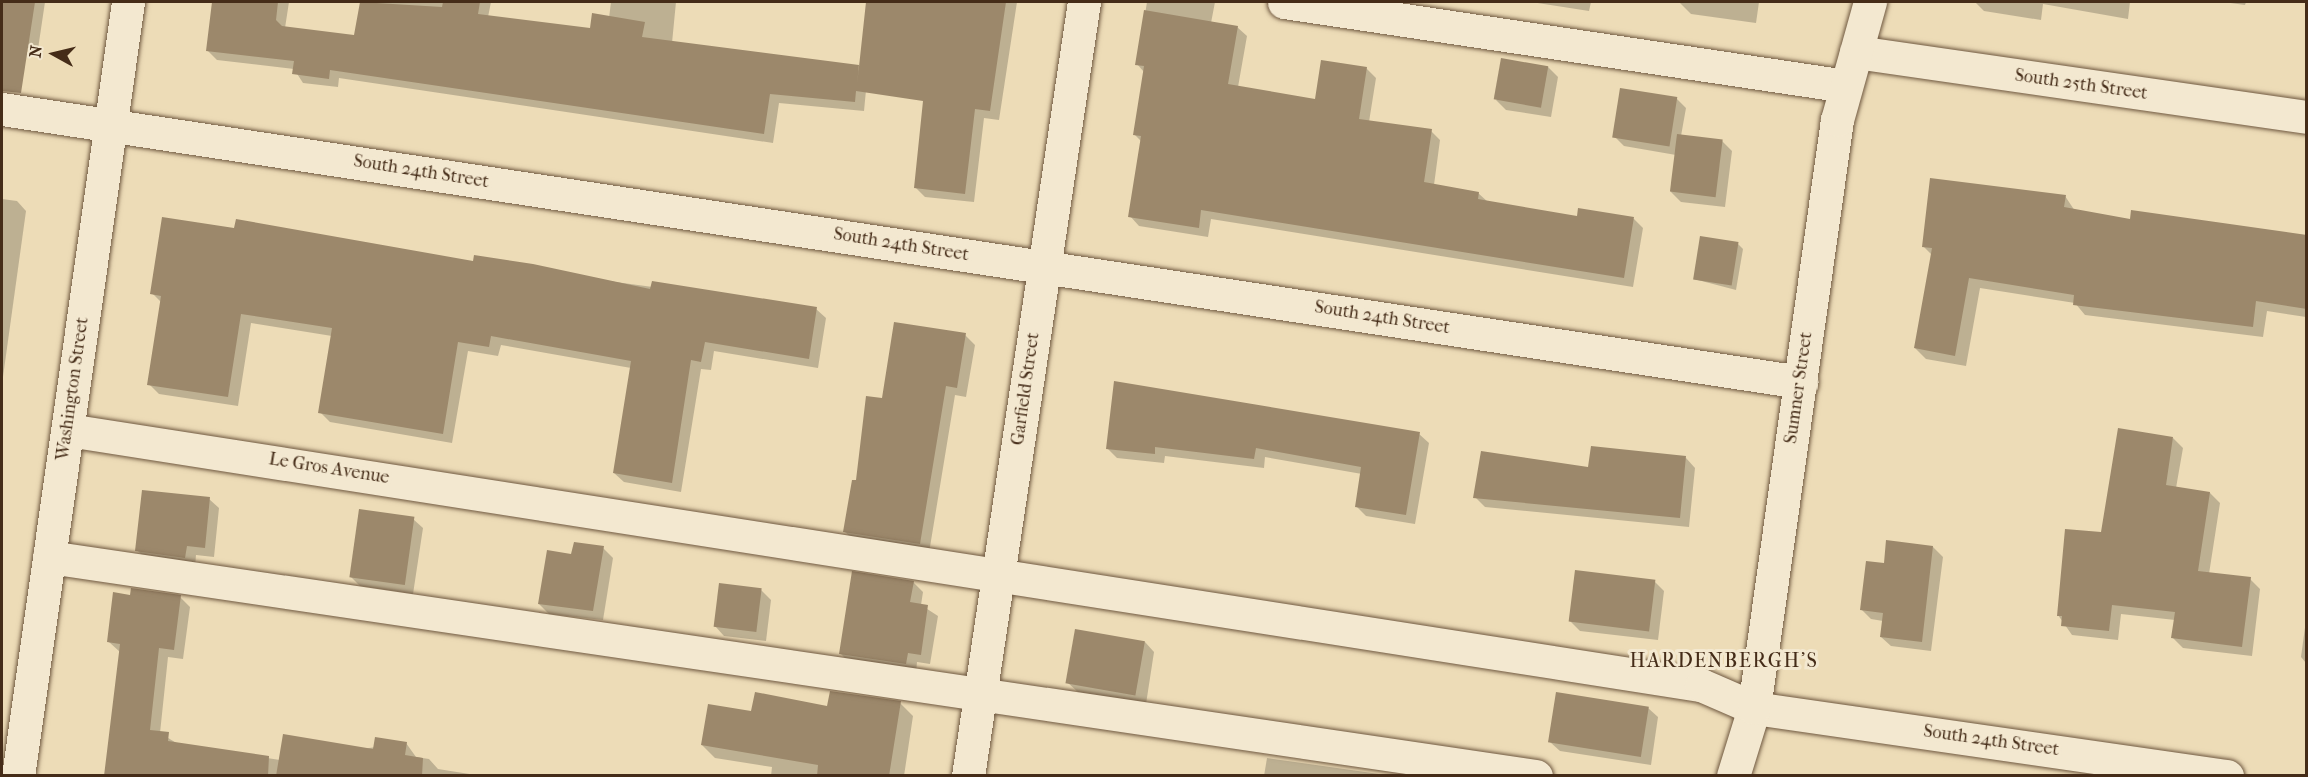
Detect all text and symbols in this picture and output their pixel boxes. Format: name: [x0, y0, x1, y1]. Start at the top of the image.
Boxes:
north arrow: [24, 24, 84, 84]
text: N: [25, 44, 46, 59]
street label: South 25th Street: [2013, 65, 2149, 105]
street label: South 24th Street: [352, 151, 490, 193]
street label: South 24th Street: [832, 224, 970, 266]
street label: South 24th Street: [1313, 297, 1451, 339]
street label: Washington Street: [52, 316, 94, 462]
street label: Garfield Street: [1007, 331, 1045, 447]
street label: Sumner Street: [1780, 331, 1818, 445]
street label: Le Gros Avenue: [267, 449, 391, 489]
district label: HARDENBERGH'S: [1630, 648, 1818, 672]
street label: South 24th Street: [1922, 721, 2060, 761]

